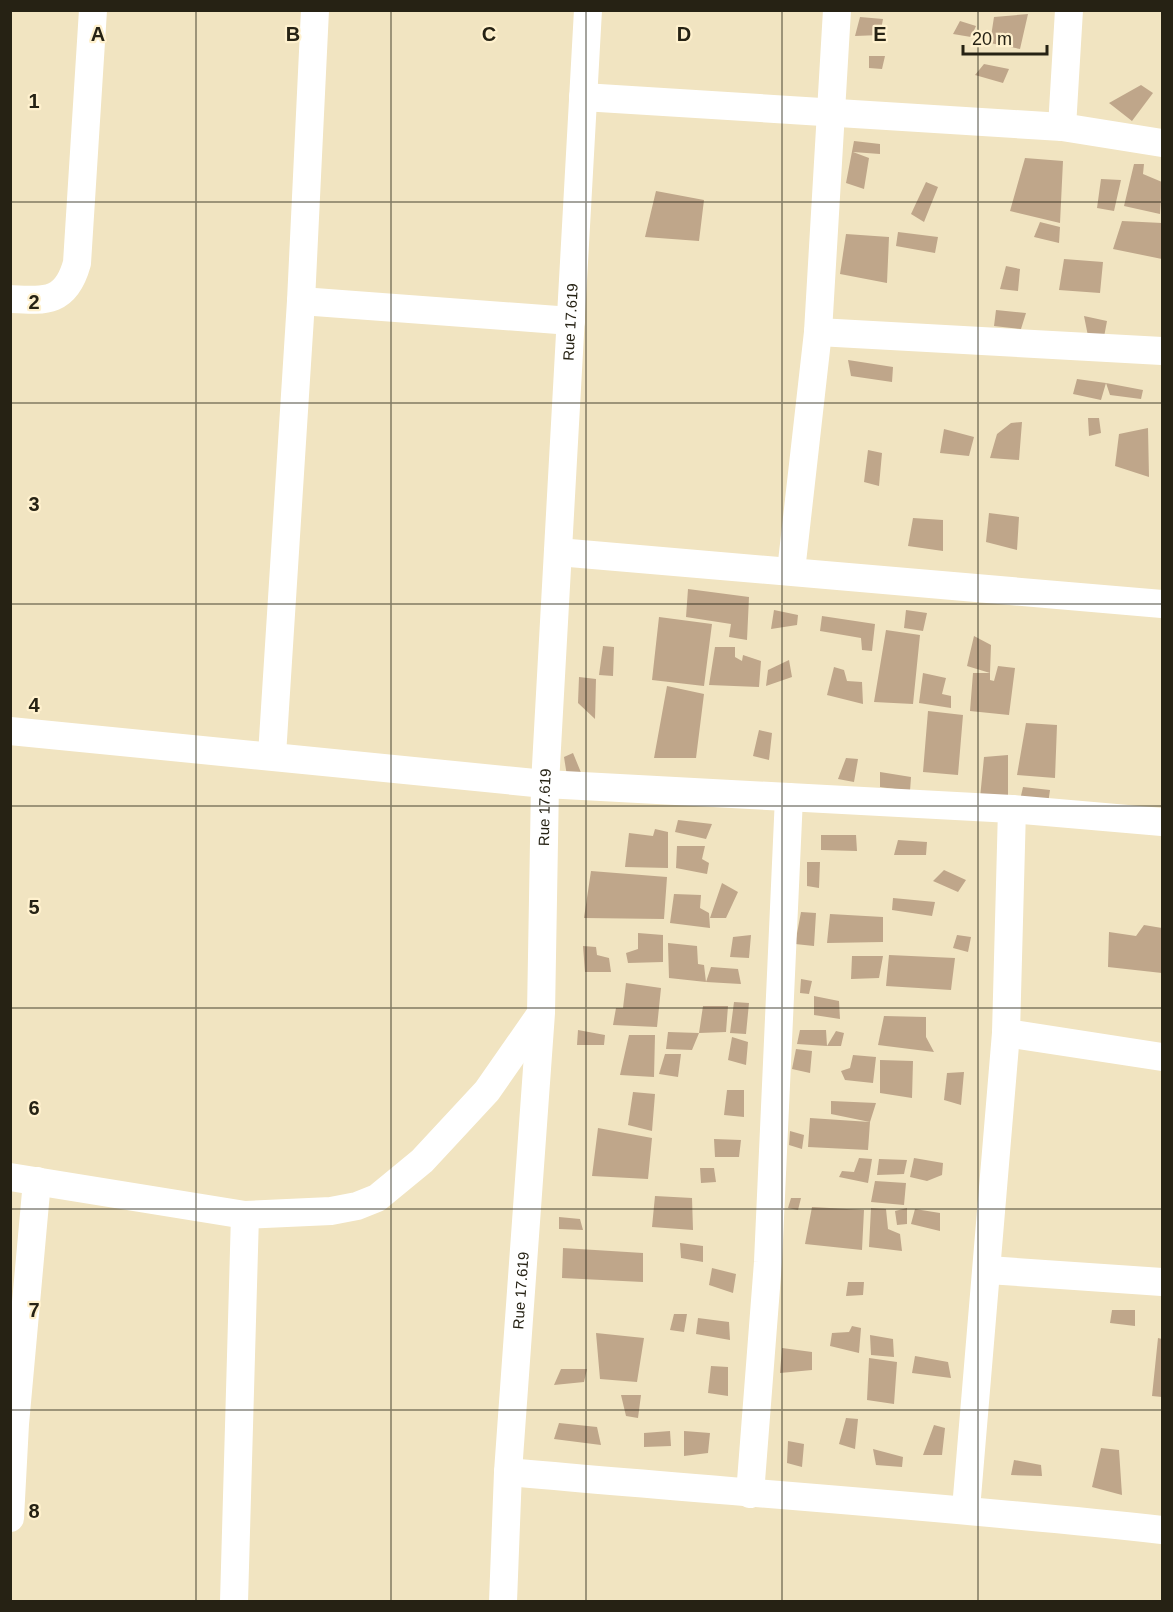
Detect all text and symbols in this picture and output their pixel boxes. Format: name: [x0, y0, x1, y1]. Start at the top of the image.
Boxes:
scale bar: [963, 18, 1047, 56]
text: A: [91, 23, 105, 45]
text: B: [286, 23, 300, 45]
text: C: [482, 23, 496, 45]
text: D: [677, 23, 691, 45]
text: E: [873, 23, 887, 45]
text: 20 m: [972, 29, 1012, 49]
text: 1: [28, 90, 40, 112]
street label: Rue 17.619: [560, 283, 581, 361]
text: 2: [28, 291, 40, 313]
text: 3: [28, 493, 40, 515]
text: 4: [28, 694, 40, 716]
street label: Rue 17.619: [535, 768, 554, 846]
text: 5: [28, 896, 40, 918]
text: 6: [28, 1097, 40, 1119]
street label: Rue 17.619: [509, 1251, 532, 1330]
text: 7: [28, 1299, 40, 1321]
text: 8: [28, 1500, 40, 1522]

